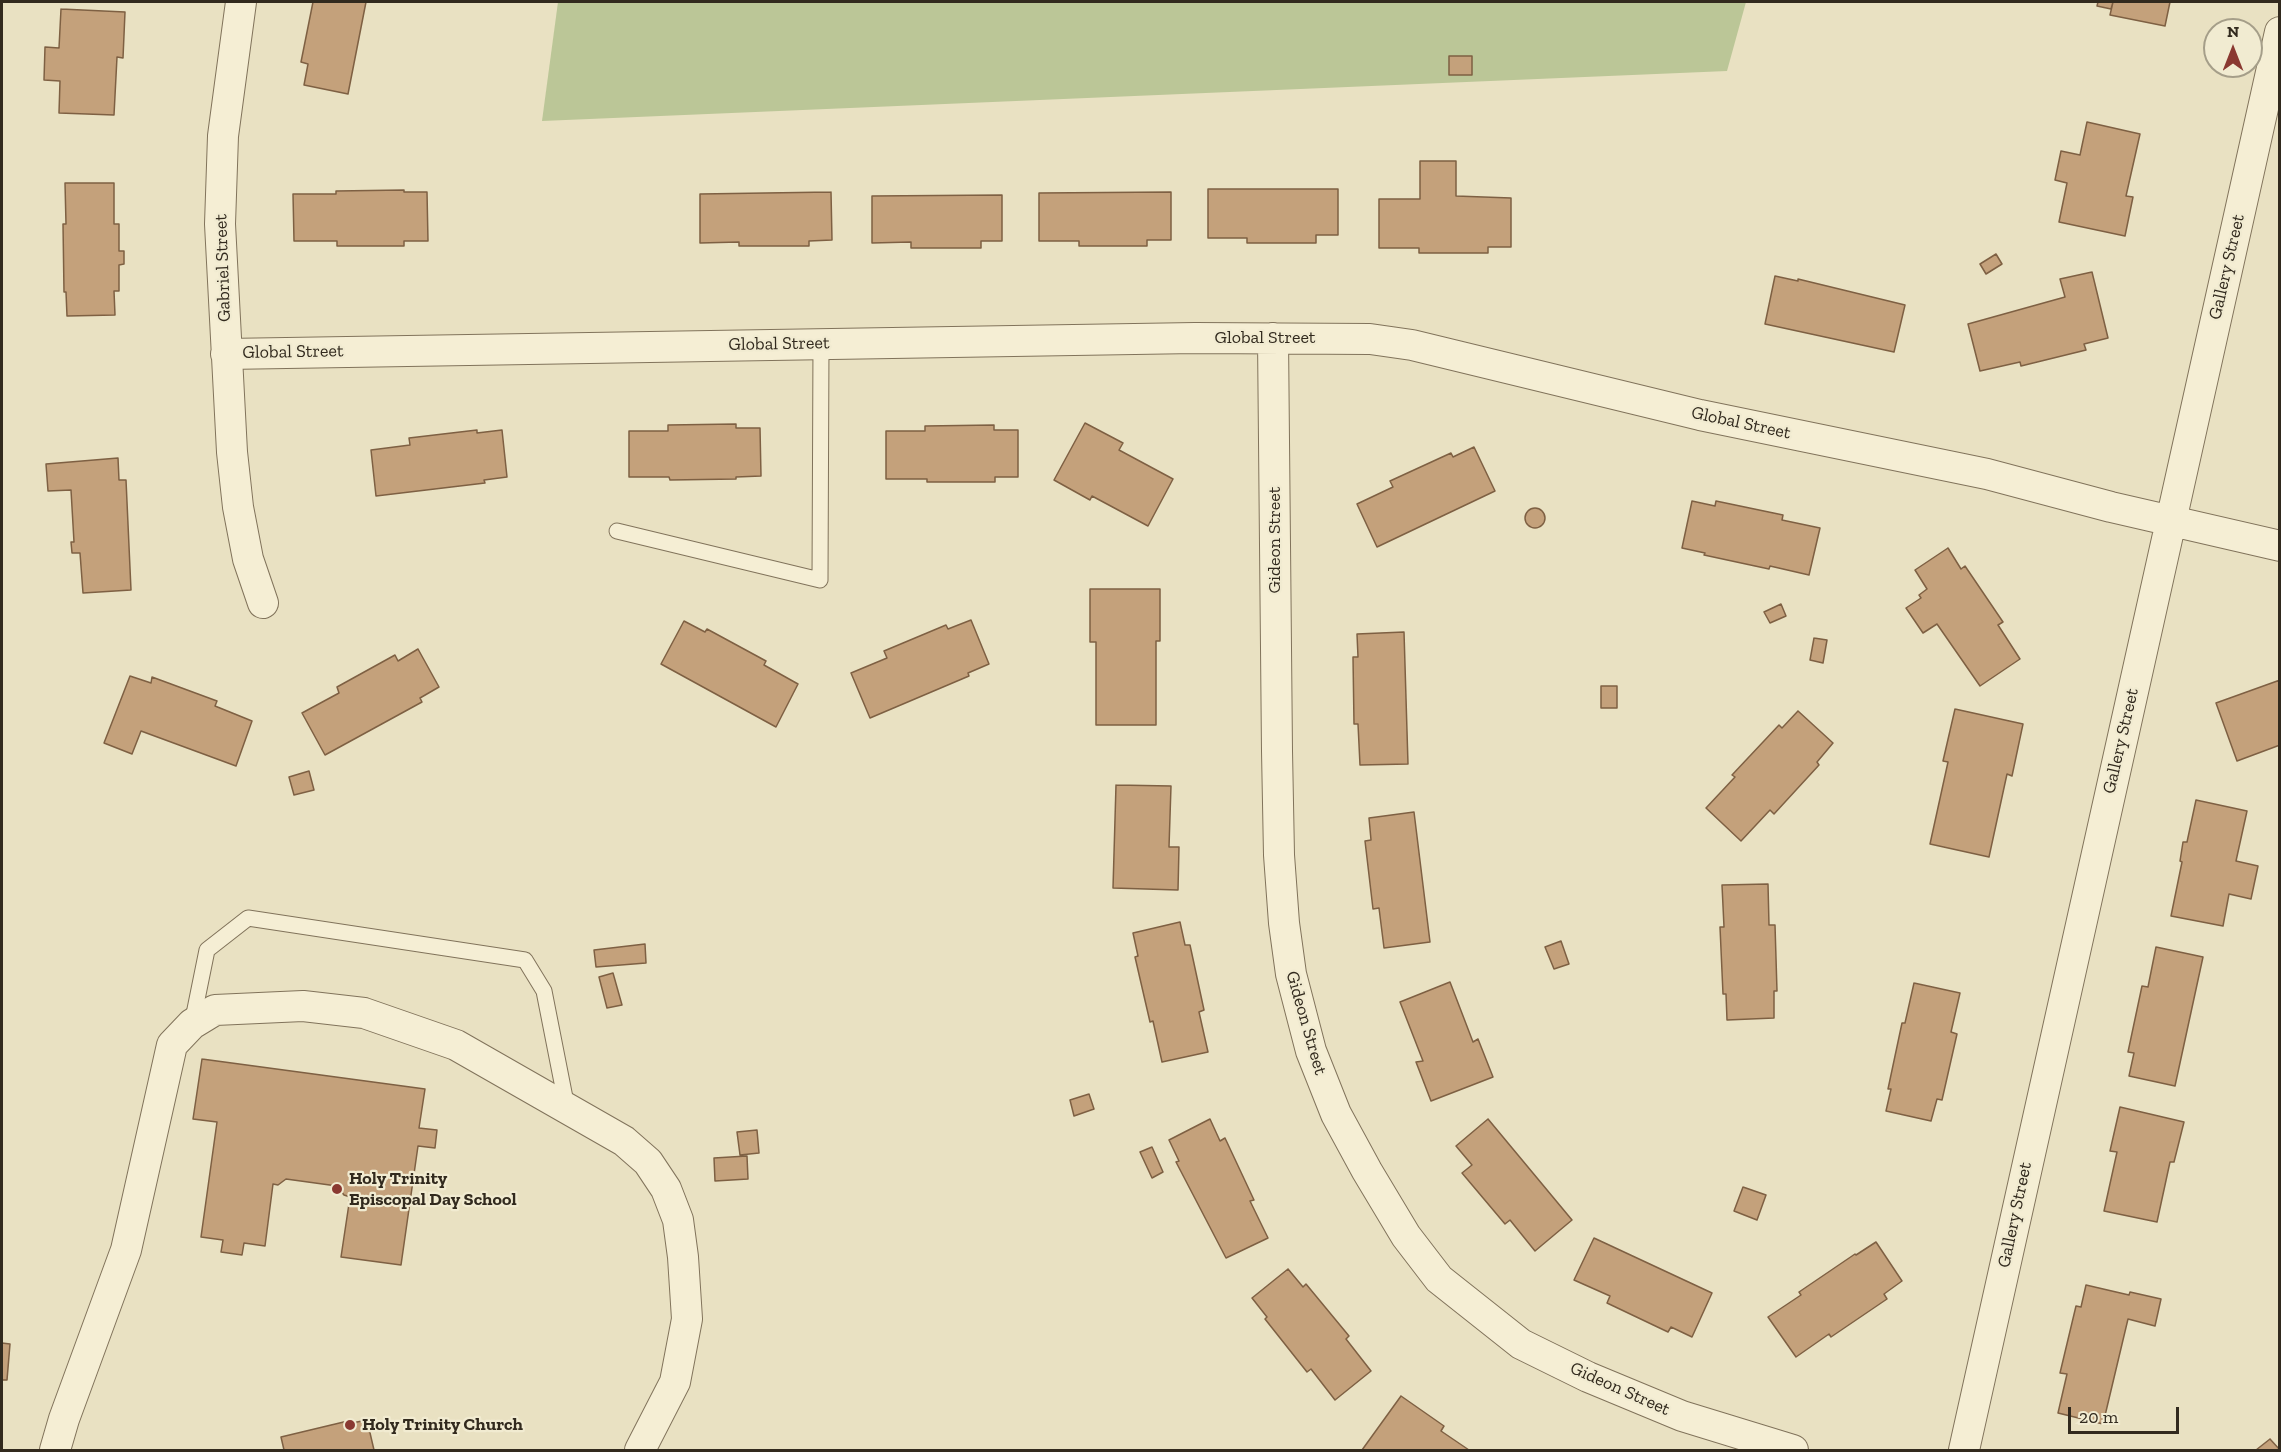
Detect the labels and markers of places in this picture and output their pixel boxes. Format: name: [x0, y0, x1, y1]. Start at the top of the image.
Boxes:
place label: Holy Trinity Episcopal Day School: [349, 1168, 517, 1210]
marker: Holy Trinity Episcopal Day School: [330, 1182, 344, 1196]
place label: Holy Trinity Church: [362, 1414, 523, 1436]
marker: Holy Trinity Church: [343, 1418, 357, 1432]

